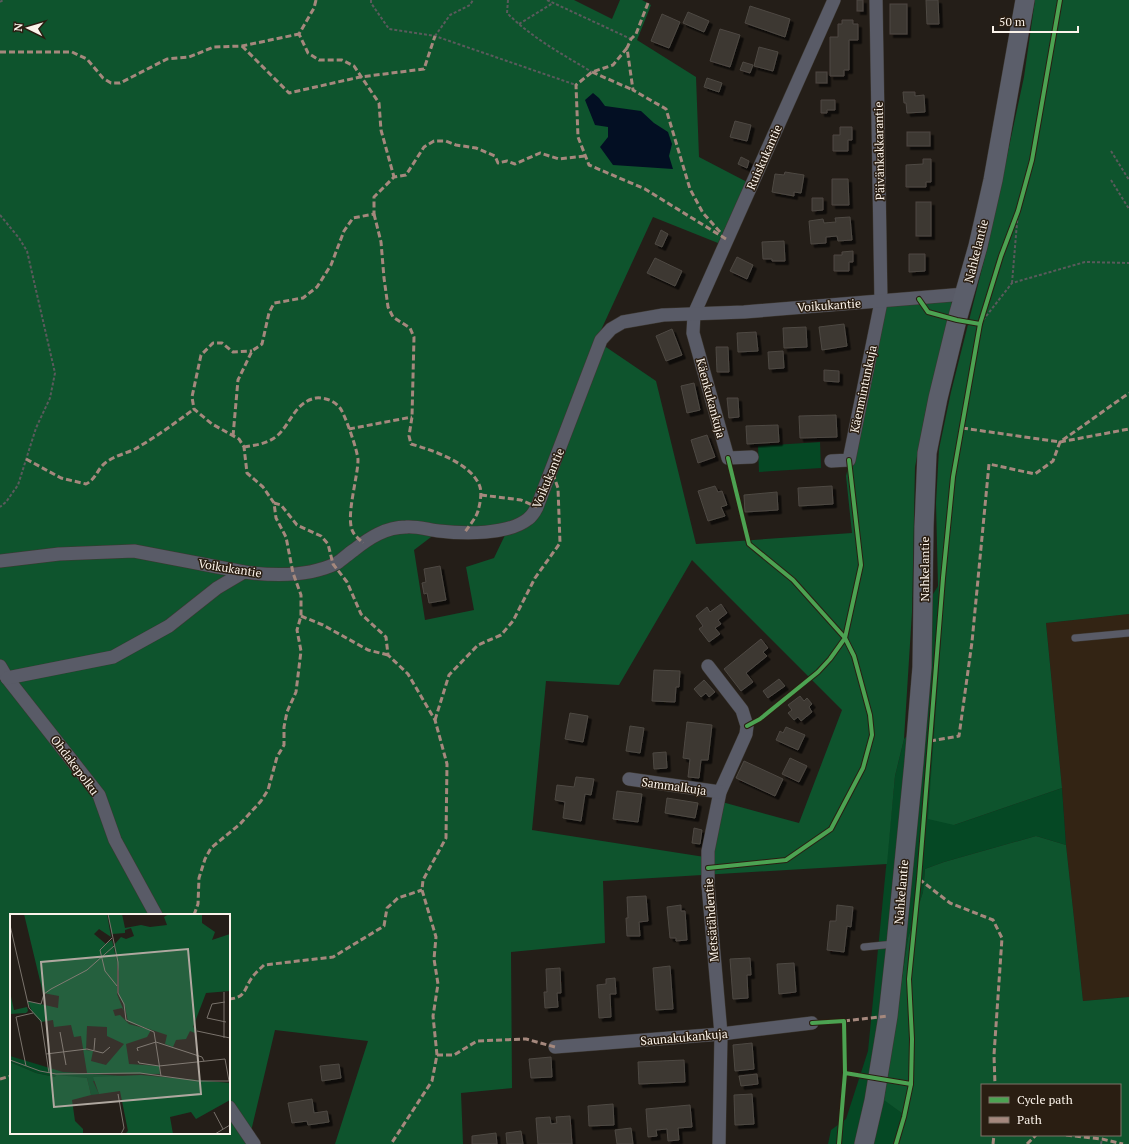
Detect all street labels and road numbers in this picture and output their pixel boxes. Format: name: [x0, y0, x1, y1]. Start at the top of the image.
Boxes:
street label: Päivänkakkarantie: [871, 102, 887, 200]
street label: Ruiskukantie: [743, 122, 785, 192]
street label: Nahkelantie: [961, 218, 991, 284]
street label: Voikukantie: [797, 295, 861, 315]
street label: Käenmintunkuja: [846, 344, 880, 434]
street label: Käenkukankuja: [693, 356, 729, 440]
street label: Voikukantie: [529, 446, 567, 510]
street label: Nahkelantie: [917, 537, 932, 601]
street label: Voikukantie: [197, 556, 263, 580]
street label: Ohdakepolku: [48, 732, 102, 798]
street label: Sammalkuja: [641, 774, 707, 798]
street label: Nahkelantie: [891, 859, 911, 925]
street label: Metsätähdentie: [701, 878, 721, 962]
street label: Saunakukankuja: [640, 1026, 728, 1048]

